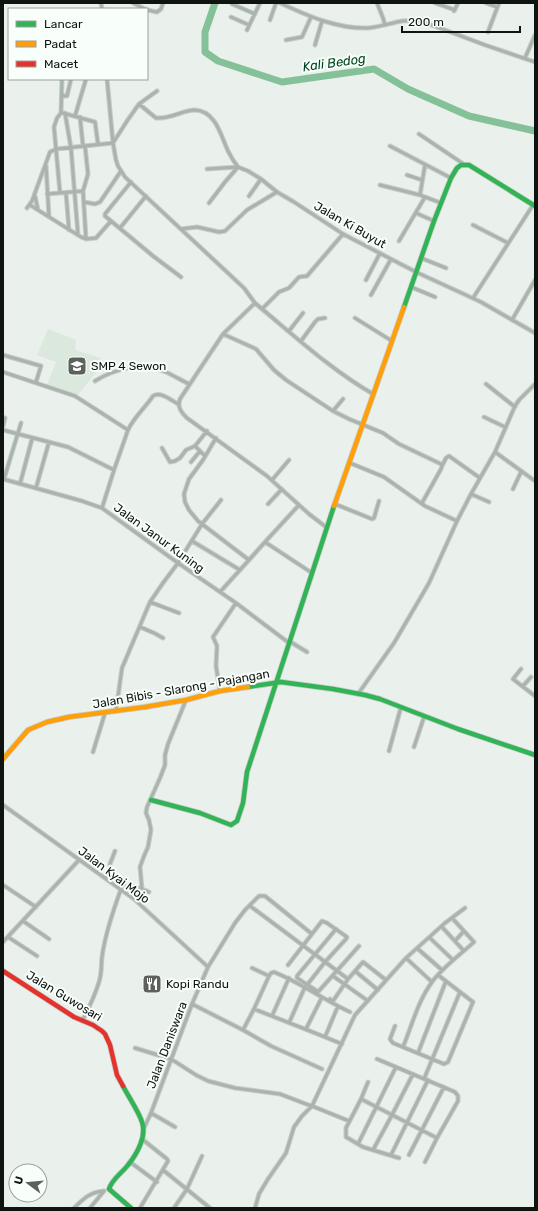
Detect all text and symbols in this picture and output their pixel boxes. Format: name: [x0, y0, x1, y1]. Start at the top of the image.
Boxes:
legend: [8, 8, 148, 80]
scale bar: [402, 8, 520, 34]
text: 200 m: [408, 15, 444, 29]
text: Lancar: [44, 17, 83, 31]
text: Padat: [44, 37, 77, 51]
water label: Kali Bedog: [301, 51, 367, 75]
text: Macet: [44, 57, 78, 71]
street label: Jalan Ki Buyut: [312, 199, 389, 251]
school or university icon: SMP 4 Sewon: [66, 355, 88, 377]
place label: SMP 4 Sewon: [91, 359, 166, 373]
street label: Jalan Janur Kuning: [111, 500, 207, 576]
street label: Jalan Bibis - Slarong - Pajangan: [91, 667, 271, 711]
street label: Jalan Kyai Mojo: [76, 844, 153, 906]
street label: Jalan Guwosari: [24, 968, 104, 1024]
restaurant icon: Kopi Randu: [141, 973, 163, 995]
place label: Kopi Randu: [166, 977, 229, 991]
street label: Jalan Daniswara: [144, 999, 190, 1091]
north arrow: [8, 1163, 48, 1203]
text: U: [12, 1175, 26, 1186]

